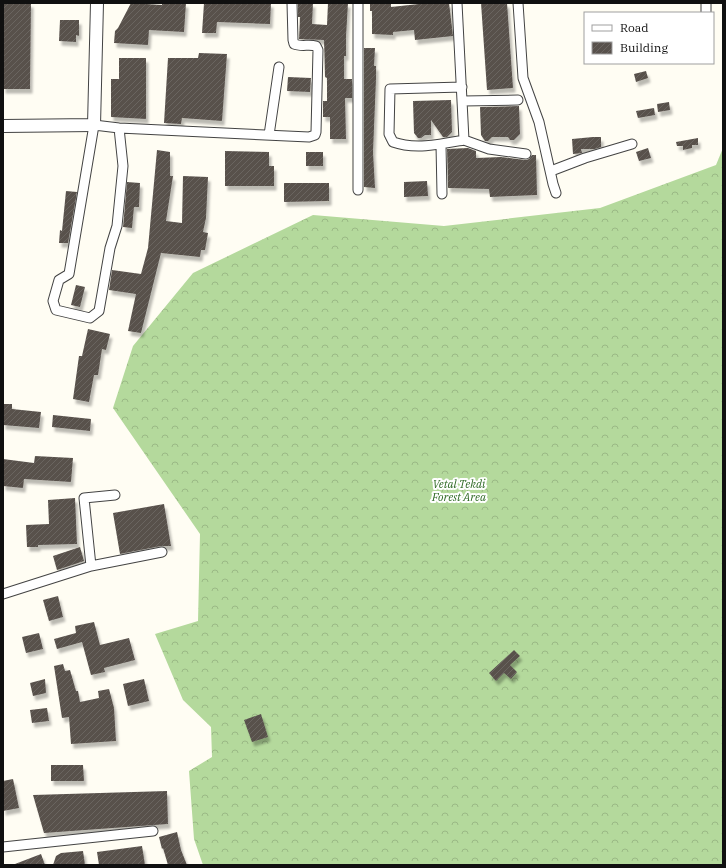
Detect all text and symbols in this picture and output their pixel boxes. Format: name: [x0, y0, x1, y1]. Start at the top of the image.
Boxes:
legend: [584, 12, 714, 64]
text: Road: [620, 20, 649, 35]
text: Building: [620, 40, 668, 55]
park label: Vetal Tekdi Forest Area: [431, 477, 486, 504]

